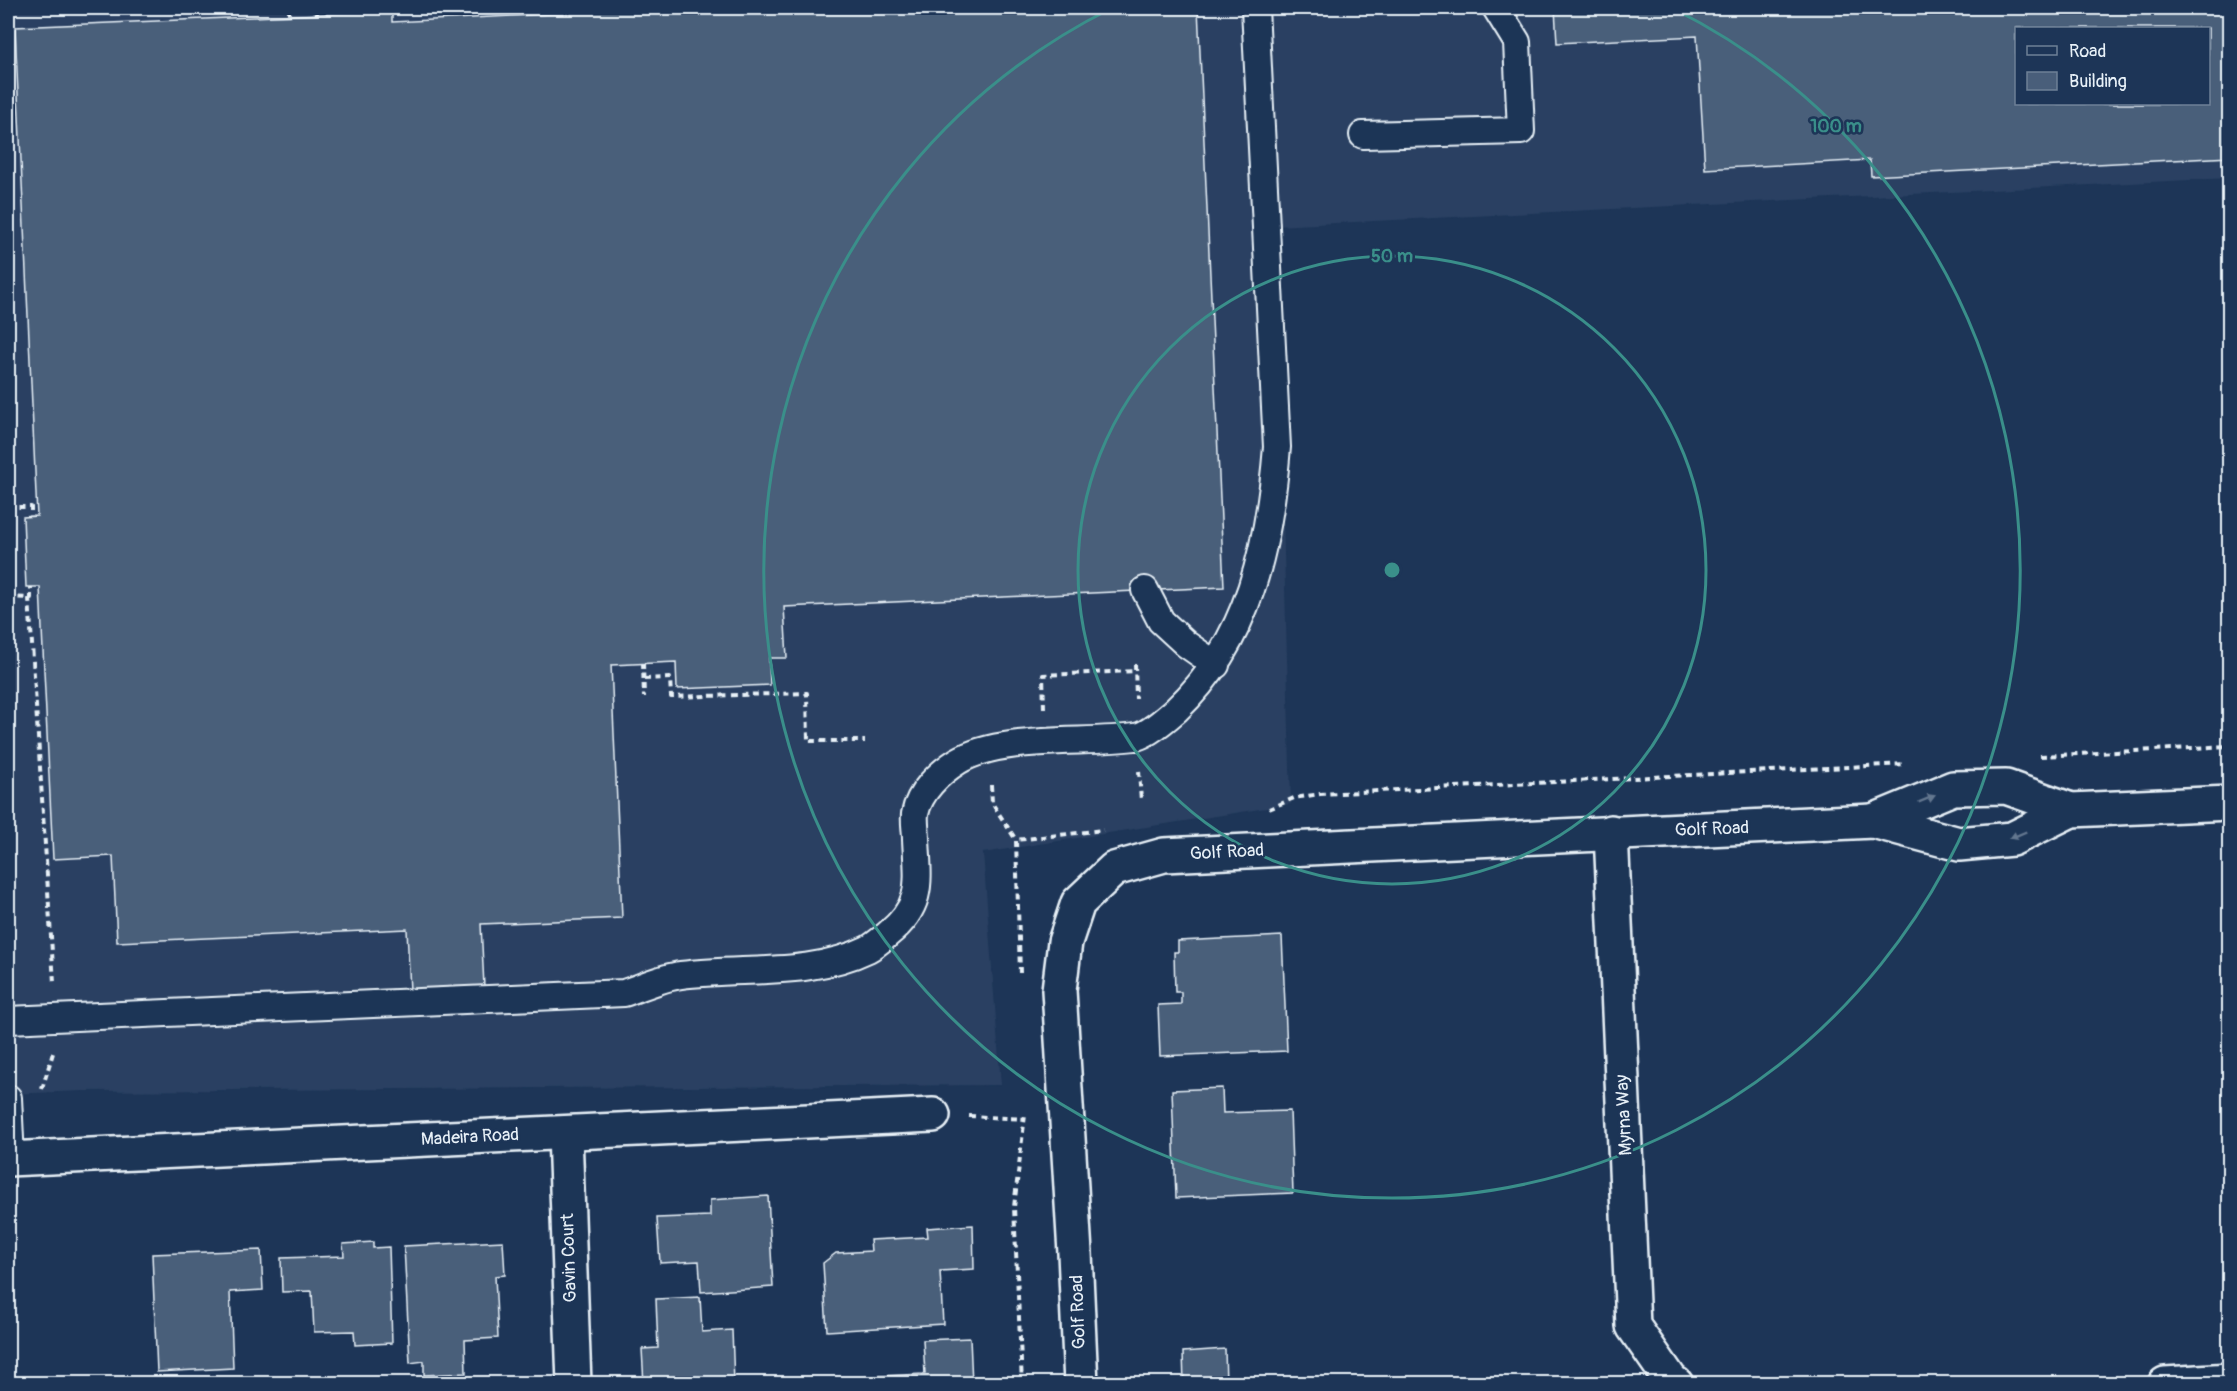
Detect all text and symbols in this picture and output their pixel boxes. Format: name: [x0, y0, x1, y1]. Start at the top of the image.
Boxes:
legend: [2015, 27, 2210, 105]
text: Road: [2069, 40, 2106, 63]
text: Building: [2069, 70, 2127, 93]
text: 100 m: [1810, 115, 1862, 138]
text: 50 m: [1371, 245, 1413, 268]
centre of rings: [1382, 560, 1402, 580]
one-way arrow: [1919, 794, 1937, 804]
street label: Golf Road: [1674, 816, 1750, 842]
one-way arrow: [2009, 831, 2027, 840]
street label: Golf Road: [1189, 839, 1265, 865]
street label: Myrna Way: [1610, 1074, 1638, 1156]
street label: Madeira Road: [420, 1123, 520, 1151]
street label: Gavin Court: [556, 1212, 582, 1303]
street label: Golf Road: [1065, 1274, 1091, 1350]

